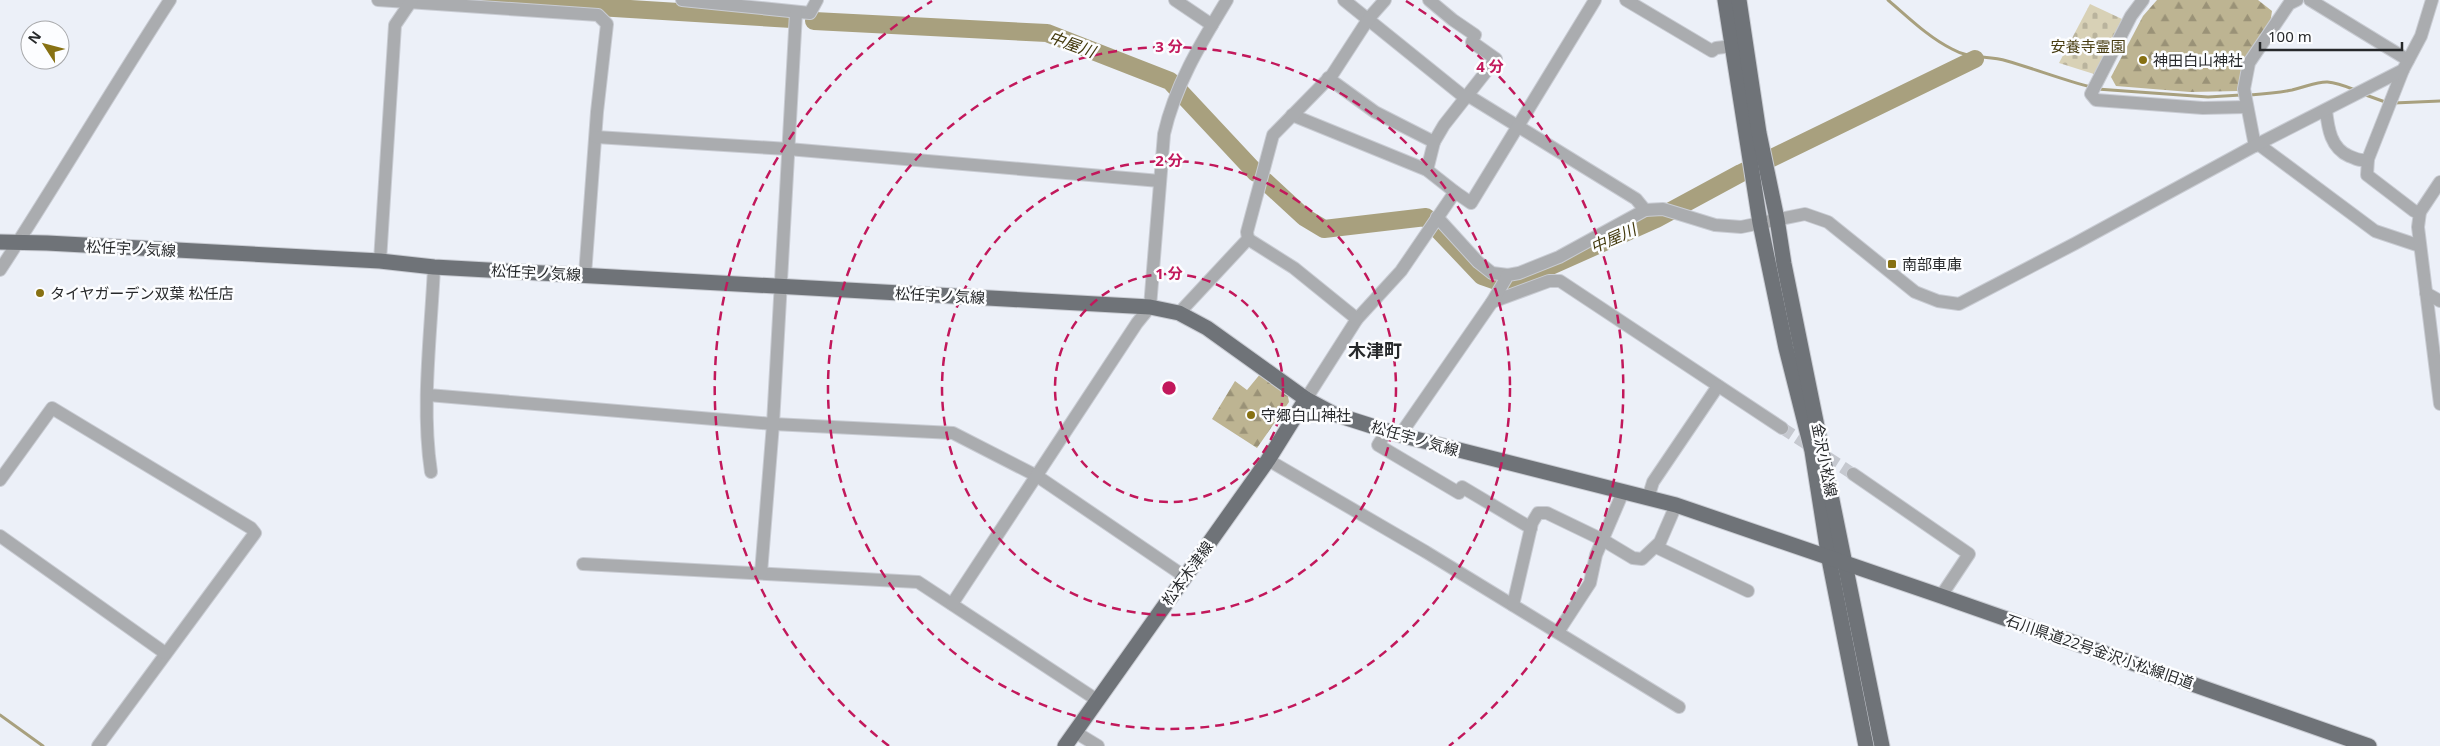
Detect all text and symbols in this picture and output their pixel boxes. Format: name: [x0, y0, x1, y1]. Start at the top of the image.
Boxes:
north arrow: [20, 20, 70, 70]
scale bar: [2260, 20, 2402, 52]
water label: 中屋川: [1046, 25, 1100, 63]
text: 100 m: [2268, 26, 2312, 46]
text: N: [23, 27, 45, 47]
text: 3 分: [1155, 36, 1183, 56]
park label: 安養寺霊園: [2050, 36, 2126, 56]
place label: 神田白山神社: [2153, 50, 2243, 70]
marker: 神田白山神社: [2137, 54, 2149, 66]
text: 4 分: [1476, 56, 1504, 76]
text: 2 分: [1155, 150, 1183, 170]
water label: 中屋川: [1587, 217, 1641, 258]
street label: 松任宇ノ気線: [86, 236, 176, 260]
place label: 南部車庫: [1902, 254, 1962, 274]
marker: 南部車庫: [1886, 258, 1898, 270]
street label: 松任宇ノ気線: [491, 260, 581, 284]
text: 1 分: [1155, 263, 1183, 283]
place label: タイヤガーデン双葉 松任店: [50, 283, 233, 303]
street label: 松任宇ノ気線: [895, 283, 985, 307]
marker: タイヤガーデン双葉 松任店: [34, 287, 46, 299]
district label: 木津町: [1348, 338, 1402, 362]
centre of rings: [1160, 379, 1178, 397]
place label: 守郷白山神社: [1261, 405, 1351, 425]
marker: 守郷白山神社: [1245, 409, 1257, 421]
street label: 松任宇ノ気線: [1369, 416, 1461, 460]
street label: 金沢小松線: [1808, 421, 1842, 499]
street label: 松本木津線: [1157, 537, 1217, 609]
street label: 石川県道22号金沢小松線旧道: [2004, 609, 2196, 693]

